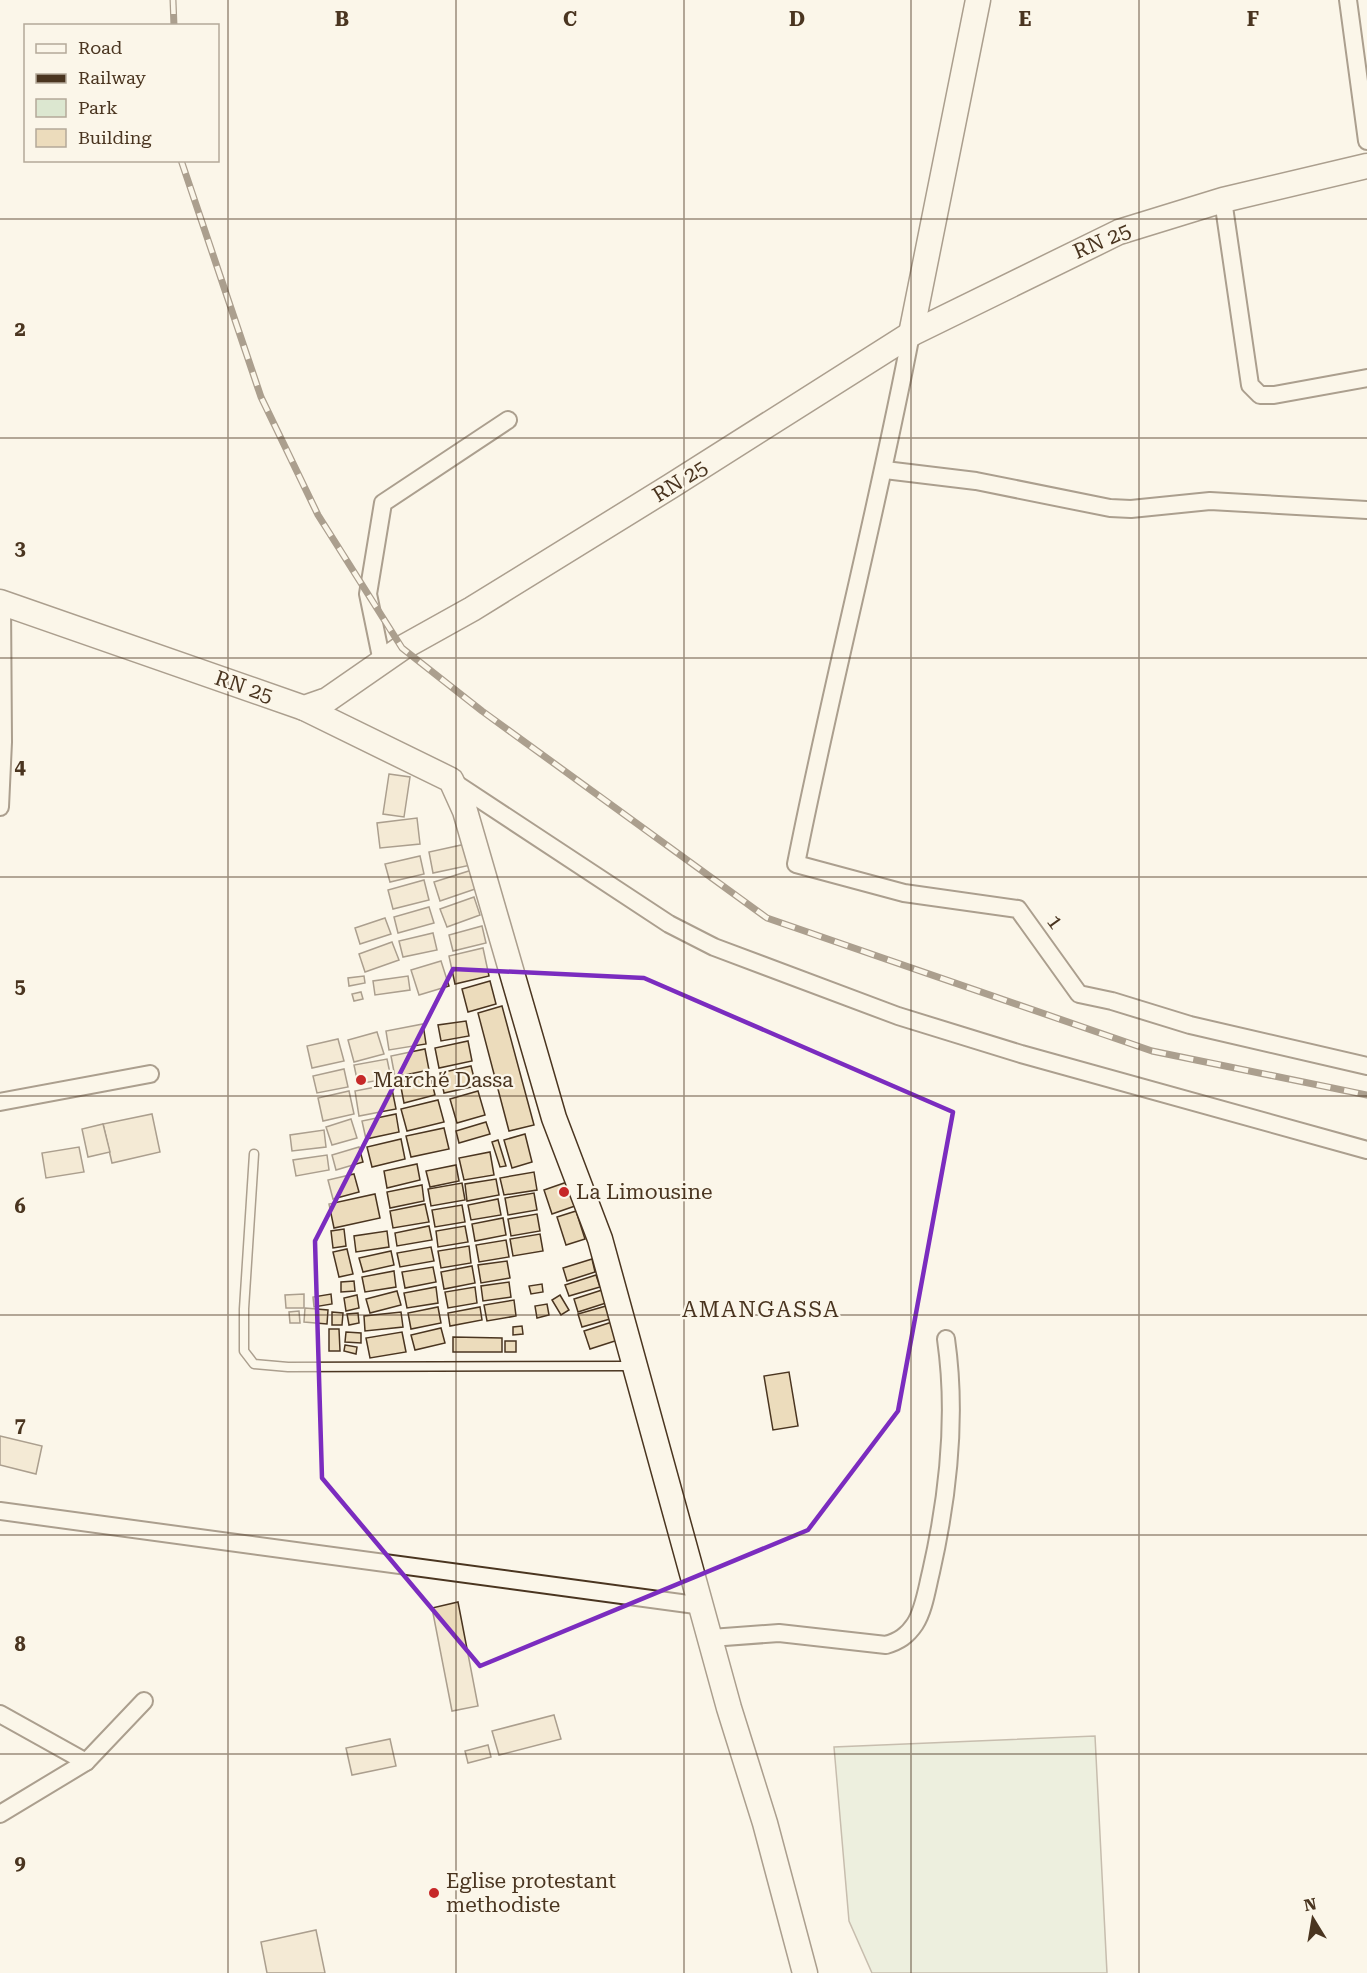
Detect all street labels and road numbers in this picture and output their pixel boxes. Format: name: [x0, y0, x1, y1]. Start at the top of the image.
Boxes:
street label: RN 25: [1070, 218, 1134, 264]
street label: RN 25: [648, 455, 712, 507]
street label: RN 25: [212, 666, 276, 708]
street label: 1: [1042, 910, 1068, 934]

